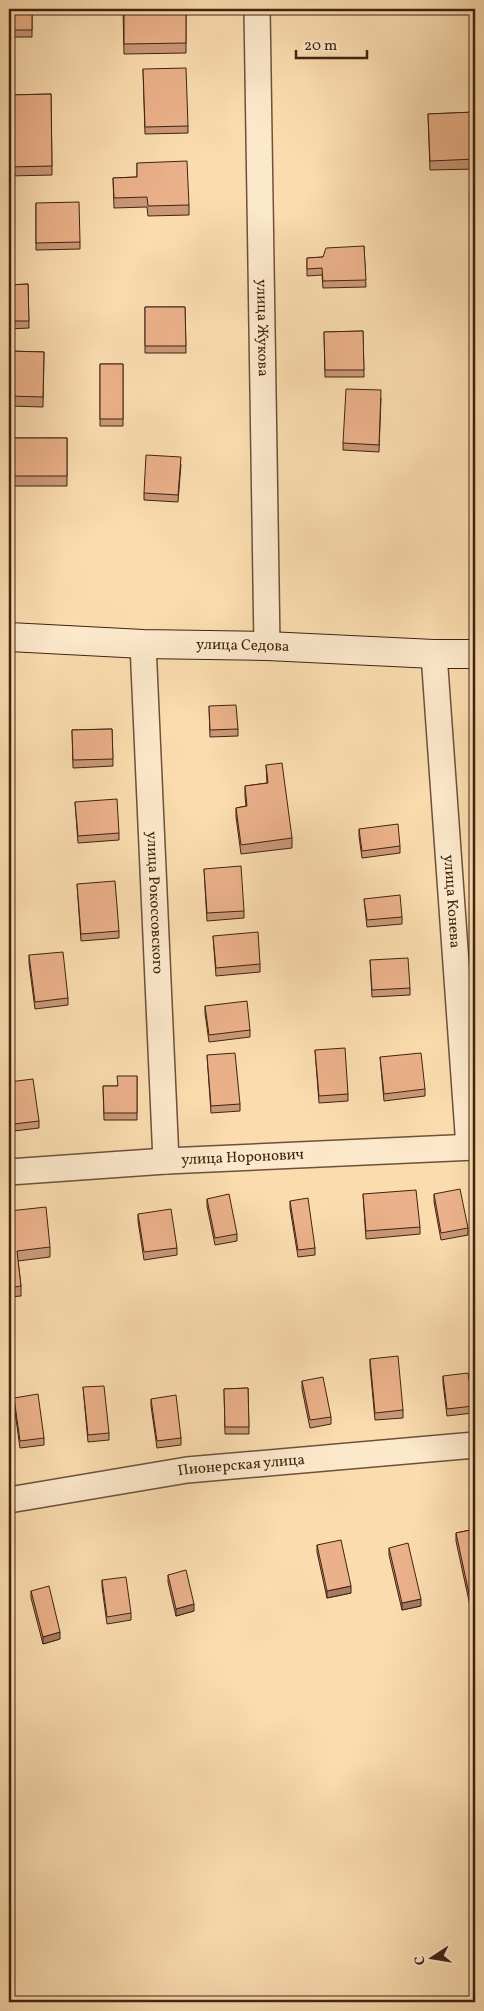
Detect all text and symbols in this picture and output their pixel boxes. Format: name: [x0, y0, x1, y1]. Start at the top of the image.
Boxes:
scale bar: [296, 28, 368, 60]
text: 20 m: [304, 36, 337, 57]
street label: улица Жукова: [251, 279, 273, 377]
street label: улица Седова: [196, 634, 290, 658]
street label: улица Рокоссовского: [141, 831, 168, 975]
street label: улица Конева: [438, 854, 465, 949]
street label: улица Норонович: [181, 1144, 304, 1171]
street label: Пионерская улица: [176, 1449, 306, 1482]
north arrow: [406, 1934, 456, 1984]
text: С: [411, 1954, 431, 1967]

